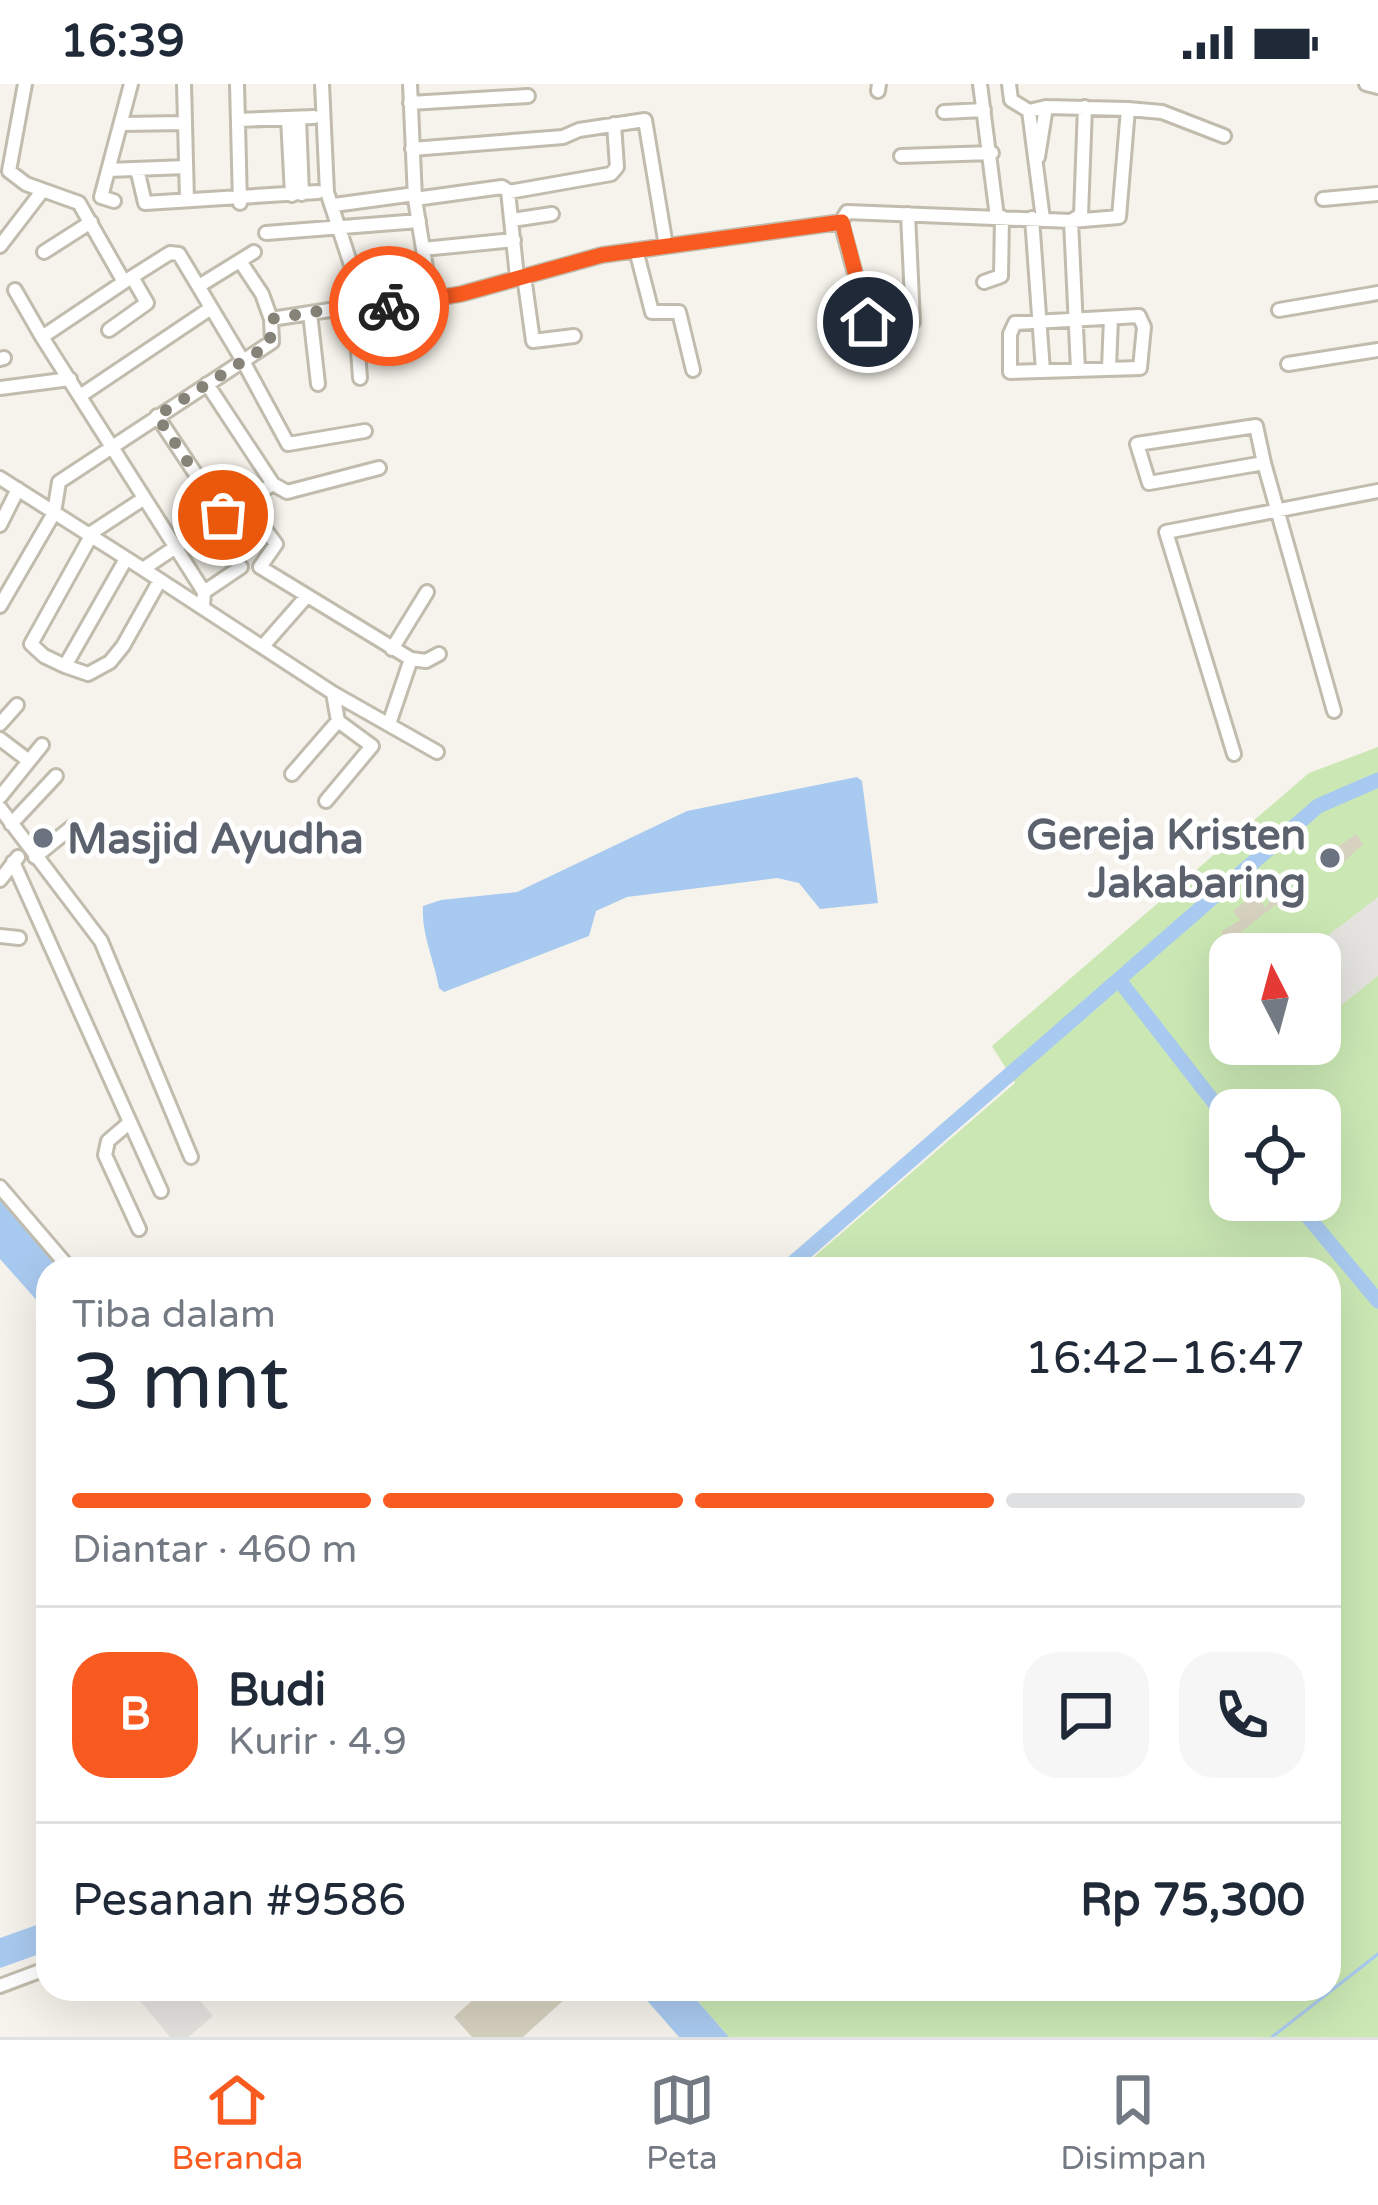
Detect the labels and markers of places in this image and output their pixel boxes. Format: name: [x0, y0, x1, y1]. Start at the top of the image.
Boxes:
pin: [817, 271, 919, 373]
pin: [172, 464, 274, 566]
place label: Gereja Kristen Jakabaring: [1026, 810, 1306, 909]
place label: Masjid Ayudha: [67, 814, 364, 865]
marker: Masjid Ayudha: [30, 825, 56, 851]
marker: Gereja Kristen Jakabaring: [1317, 845, 1343, 871]

